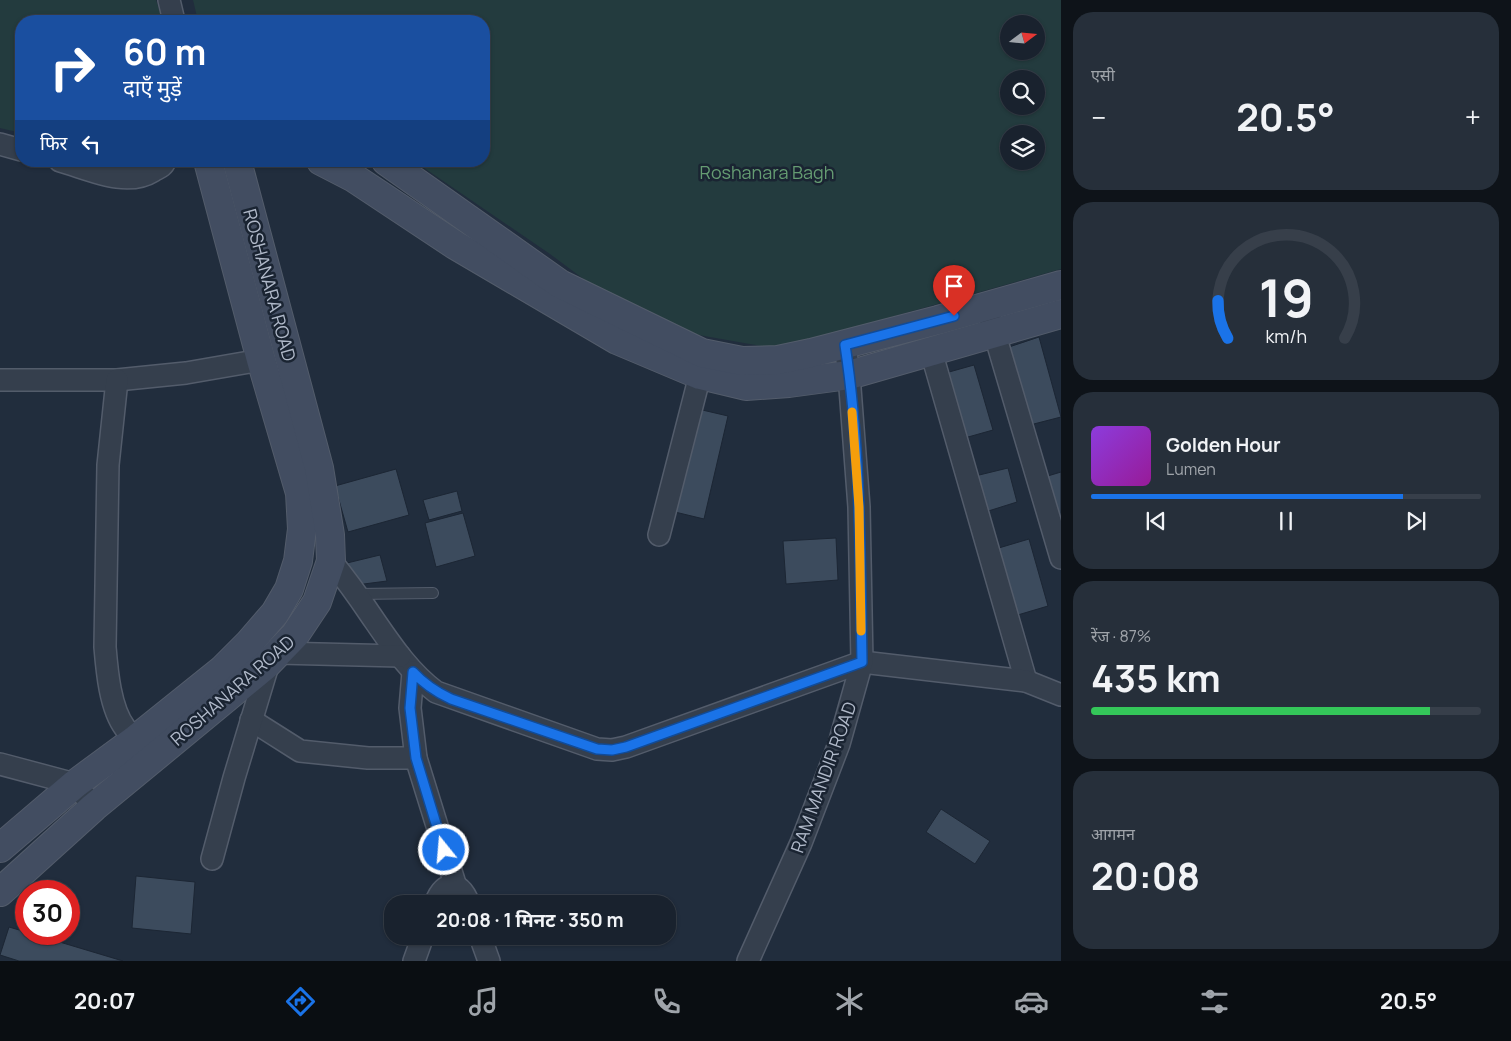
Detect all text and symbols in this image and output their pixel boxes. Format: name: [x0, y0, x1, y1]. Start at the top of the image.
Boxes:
north arrow: [1000, 15, 1045, 60]
map controls: [1000, 15, 1045, 170]
text: 60 m: [123, 28, 206, 76]
icon: right: [40, 35, 105, 100]
text: एसी: [1091, 64, 1115, 86]
button: search: [1000, 70, 1045, 115]
text: दाएँ मुड़ें: [123, 73, 182, 103]
text: 20.5°: [1236, 90, 1335, 142]
text: −: [1091, 98, 1106, 136]
text: +: [1465, 98, 1481, 136]
button: layers: [1000, 125, 1045, 170]
text: फिर: [40, 130, 67, 156]
icon: left: [77, 130, 105, 158]
park label: Roshanara Bagh: [700, 160, 834, 184]
street label: ROSHANARA ROAD: [238, 206, 302, 364]
text: 19: [1258, 262, 1314, 333]
pin: [933, 265, 975, 316]
icon: arrive: [940, 272, 968, 300]
text: km/h: [1265, 324, 1307, 348]
text: Golden Hour: [1166, 432, 1280, 458]
text: Lumen: [1166, 458, 1216, 480]
icon: previous: [1142, 507, 1170, 535]
icon: pause: [1272, 507, 1300, 535]
icon: next: [1402, 507, 1430, 535]
text: रेंज · 87%: [1091, 625, 1151, 647]
street label: ROSHANARA ROAD: [165, 630, 299, 750]
text: 435 km: [1091, 651, 1221, 703]
street label: RAM MANDIR ROAD: [785, 698, 861, 856]
position arrow: [417, 823, 469, 875]
text: आगमन: [1091, 823, 1135, 845]
text: 20:08: [1091, 849, 1200, 901]
speed limit sign: 30: [15, 880, 80, 945]
text: 20:08 · 1 मिनट · 350 m: [436, 907, 624, 933]
icon: directions: [283, 984, 318, 1019]
icon: music: [466, 984, 501, 1019]
icon: phone: [649, 984, 684, 1019]
icon: climate: [832, 984, 867, 1019]
icon: car: [1014, 984, 1049, 1019]
icon: filters: [1197, 984, 1232, 1019]
text: 20:07: [74, 986, 135, 1016]
text: 20.5°: [1380, 986, 1437, 1016]

